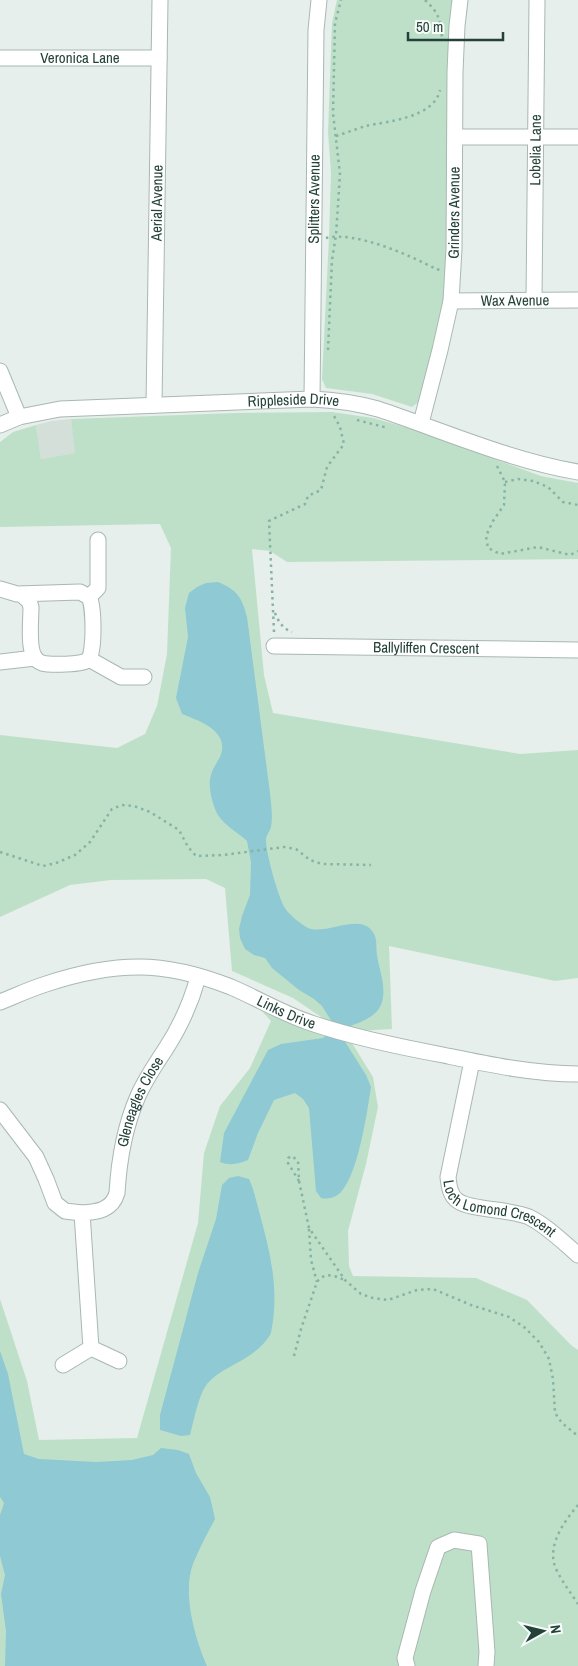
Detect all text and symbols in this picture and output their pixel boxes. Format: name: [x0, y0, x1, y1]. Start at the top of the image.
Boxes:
scale bar: [408, 10, 503, 42]
text: 50 m: [416, 16, 443, 37]
street label: Veronica Lane: [40, 47, 120, 68]
street label: Lobelia Lane: [524, 114, 546, 186]
street label: Splitters Avenue: [303, 154, 325, 244]
street label: Aerial Avenue: [145, 164, 168, 242]
street label: Grinders Avenue: [442, 166, 464, 259]
street label: Wax Avenue: [481, 289, 549, 311]
street label: Rippleside Drive: [247, 388, 341, 412]
street label: Ballyliffen Crescent: [373, 636, 480, 659]
street label: Links Drive: [254, 990, 319, 1034]
street label: Gleneagles Close: [112, 1052, 168, 1149]
street label: Loch Lomond Crescent: [438, 1178, 561, 1242]
north arrow: [518, 1606, 568, 1656]
text: N: [546, 1624, 565, 1635]

